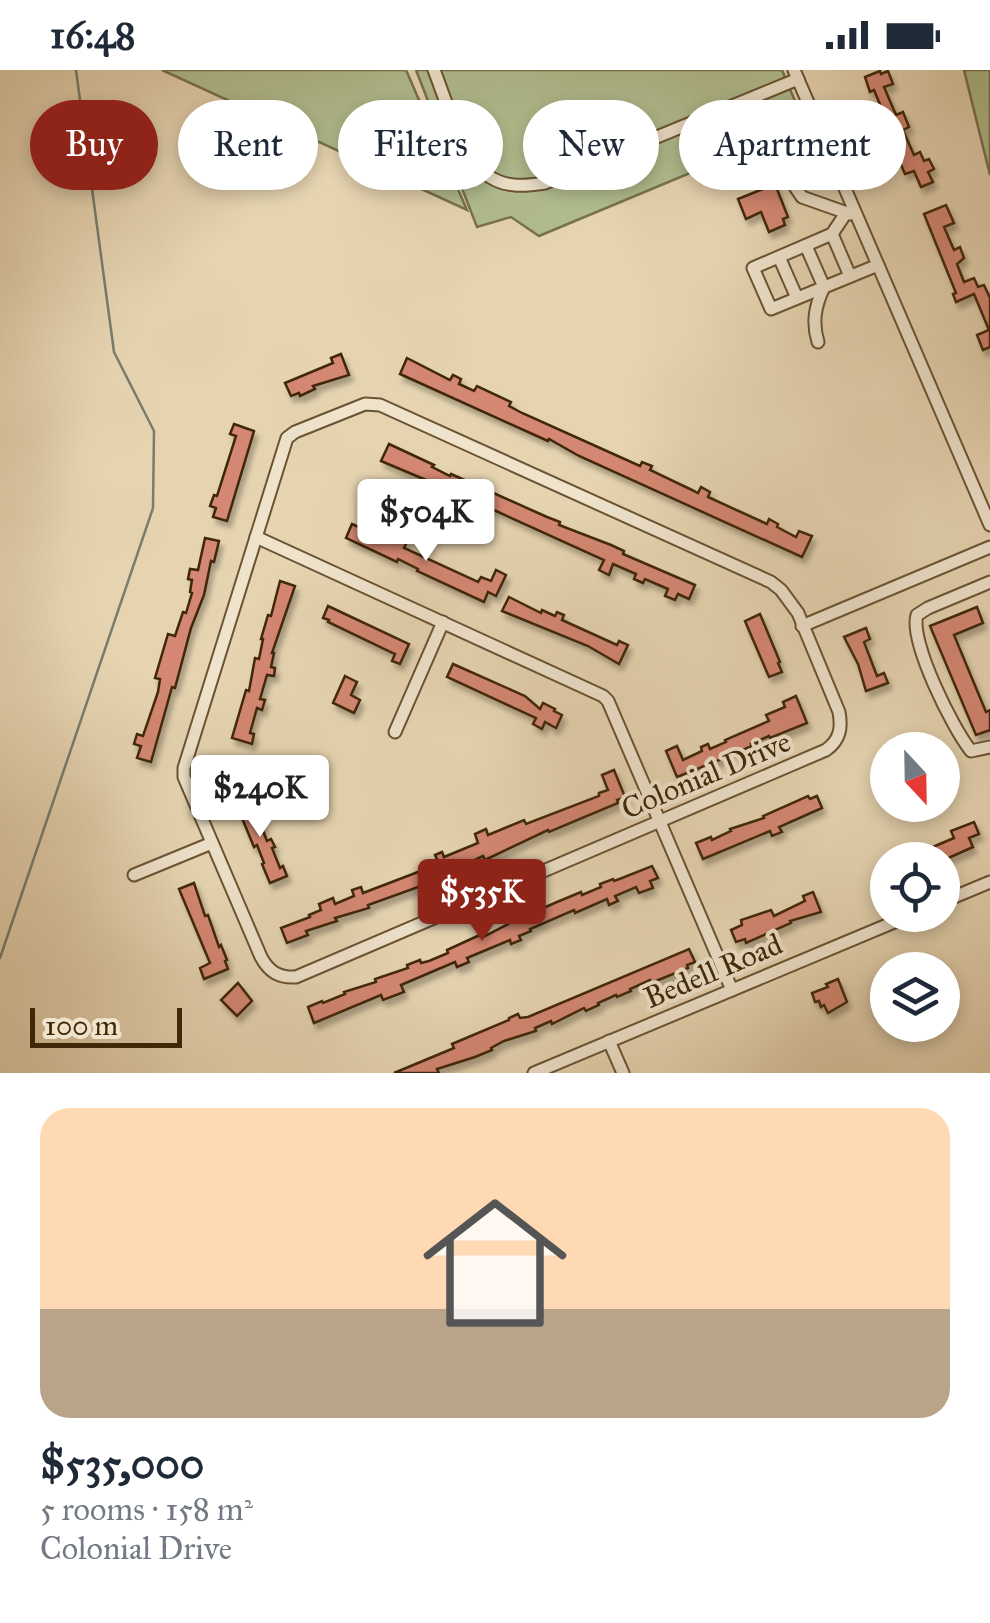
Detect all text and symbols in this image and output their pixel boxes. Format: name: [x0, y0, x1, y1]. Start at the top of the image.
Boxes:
text: 16:48: [50, 12, 135, 58]
chip: Buy: [30, 100, 158, 190]
chip: Rent: [178, 100, 318, 190]
chip: Filters: [338, 100, 503, 190]
chip: New: [523, 100, 659, 190]
chip: Apartment: [679, 100, 906, 190]
pin: $504K: [356, 479, 496, 564]
text: $504K: [379, 492, 473, 531]
street label: Colonial Drive: [616, 723, 796, 827]
north arrow: [870, 732, 960, 822]
map controls: [870, 732, 960, 1042]
pin: $240K: [190, 755, 330, 840]
text: $240K: [213, 768, 307, 807]
button: locate: [870, 842, 960, 932]
pin: $535K: [412, 859, 552, 944]
text: $535K: [440, 872, 524, 911]
street label: Bedell Road: [639, 926, 787, 1016]
button: layers: [870, 952, 960, 1042]
scale bar: [30, 1003, 182, 1048]
text: 100 m: [45, 1008, 118, 1043]
icon: home: [405, 1173, 585, 1353]
text: $535,000: [40, 1438, 204, 1490]
text: 5 rooms · 158 m²: [40, 1490, 253, 1529]
text: Colonial Drive: [40, 1529, 232, 1568]

